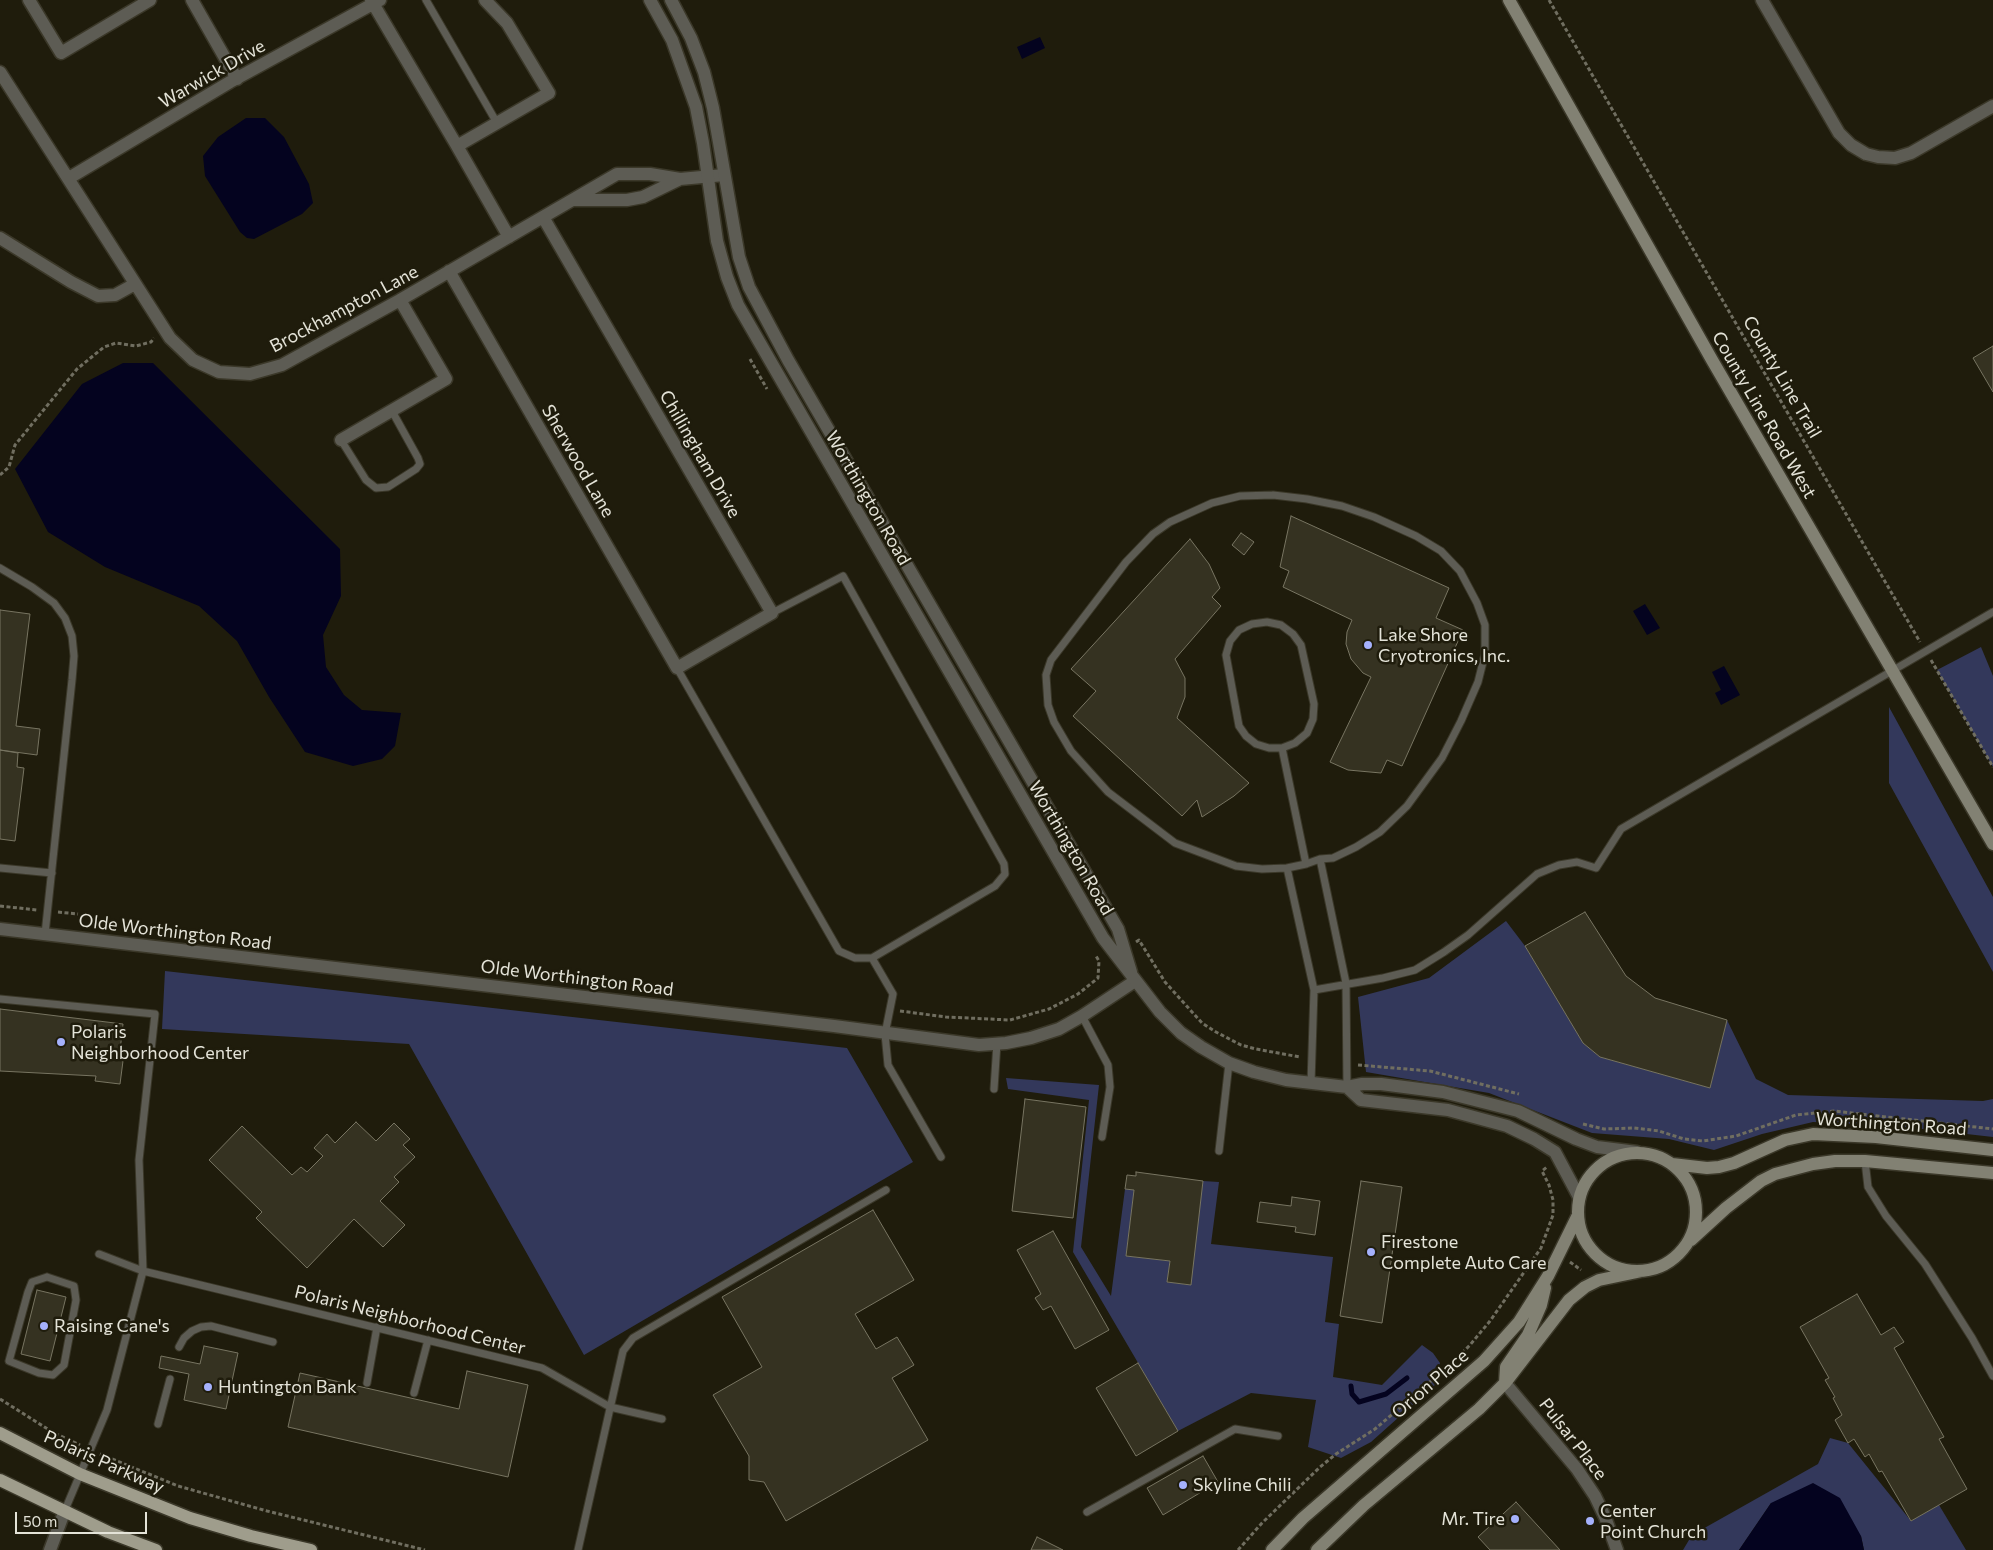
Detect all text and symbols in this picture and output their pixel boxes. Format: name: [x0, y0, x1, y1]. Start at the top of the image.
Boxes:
street label: Warwick Drive: [155, 35, 269, 113]
street label: Brockhampton Lane: [266, 261, 422, 357]
street label: County Line Trail: [1738, 312, 1826, 442]
street label: County Line Road West: [1707, 328, 1821, 502]
street label: Chillingham Drive: [655, 386, 745, 522]
street label: Sherwood Lane: [537, 401, 619, 521]
street label: Worthington Road: [821, 427, 915, 569]
place label: Lake Shore Cryotronics, Inc.: [1378, 624, 1510, 666]
marker: Lake Shore Cryotronics, Inc.: [1362, 639, 1374, 651]
street label: Worthington Road: [1024, 777, 1118, 919]
street label: Olde Worthington Road: [77, 909, 273, 955]
street label: Olde Worthington Road: [479, 955, 675, 1001]
place label: Polaris Neighborhood Center: [71, 1021, 249, 1064]
marker: Polaris Neighborhood Center: [55, 1036, 67, 1048]
street label: Worthington Road: [1815, 1108, 1967, 1140]
place label: Firestone Complete Auto Care: [1381, 1231, 1546, 1274]
marker: Firestone Complete Auto Care: [1365, 1246, 1377, 1258]
street label: Polaris Neighborhood Center: [292, 1281, 528, 1359]
place label: Raising Cane's: [54, 1315, 170, 1337]
marker: Raising Cane's: [38, 1320, 50, 1332]
street label: Orion Place: [1387, 1345, 1473, 1423]
place label: Huntington Bank: [218, 1376, 357, 1398]
marker: Huntington Bank: [202, 1381, 214, 1393]
street label: Pulsar Place: [1534, 1394, 1612, 1484]
street label: Polaris Parkway: [40, 1426, 168, 1498]
place label: Skyline Chili: [1193, 1474, 1292, 1496]
marker: Skyline Chili: [1177, 1479, 1189, 1491]
place label: Center Point Church: [1600, 1500, 1706, 1542]
scale bar: [18, 1502, 150, 1534]
place label: Mr. Tire: [1441, 1508, 1505, 1530]
text: 50 m: [23, 1512, 57, 1530]
marker: Mr. Tire: [1509, 1513, 1521, 1525]
marker: Center Point Church: [1584, 1515, 1596, 1527]

